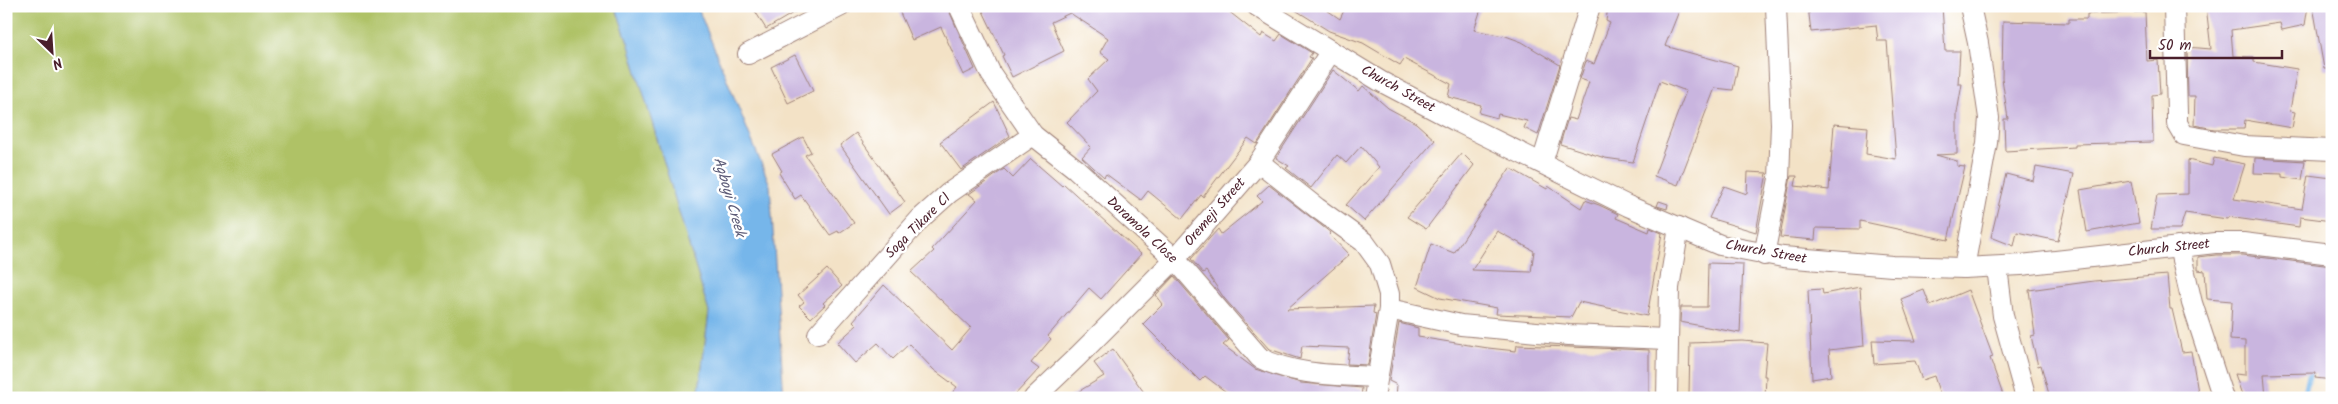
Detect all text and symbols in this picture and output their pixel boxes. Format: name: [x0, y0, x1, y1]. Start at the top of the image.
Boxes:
north arrow: [28, 28, 78, 78]
scale bar: [2150, 28, 2283, 60]
text: 50 m: [2158, 34, 2192, 58]
text: N: [48, 51, 66, 75]
street label: Church Street: [1357, 59, 1440, 119]
water label: Agboyi Creek: [706, 154, 752, 242]
street label: Oremeji Street: [1179, 172, 1252, 251]
street label: Soga Tikare Cl: [880, 188, 956, 264]
street label: Daramola Close: [1101, 191, 1183, 269]
street label: Church Street: [2127, 233, 2212, 263]
street label: Church Street: [1724, 234, 1809, 270]

